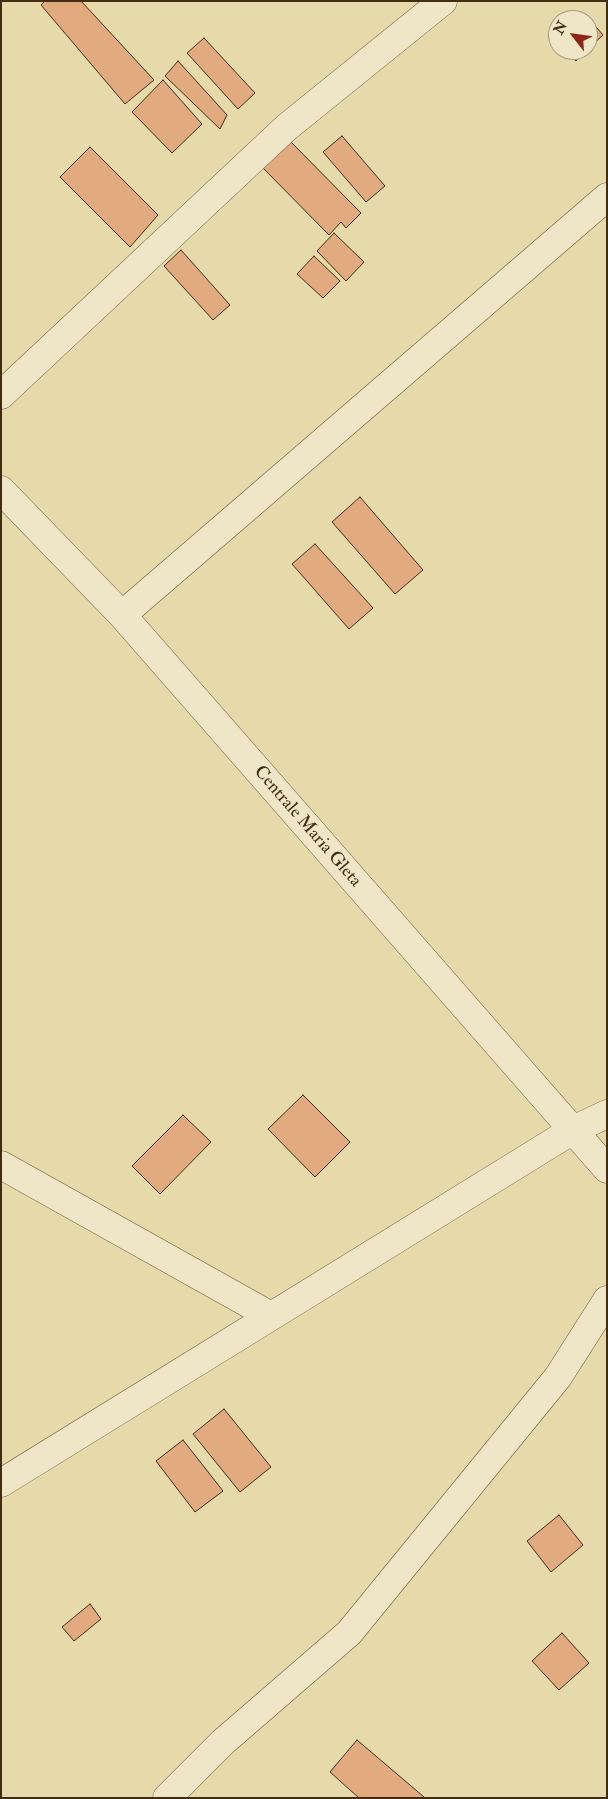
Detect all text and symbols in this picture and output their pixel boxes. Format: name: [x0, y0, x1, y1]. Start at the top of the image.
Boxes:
north arrow: [548, 10, 598, 60]
text: N: [550, 18, 571, 37]
street label: Centrale Maria Gleta: [248, 762, 366, 892]

